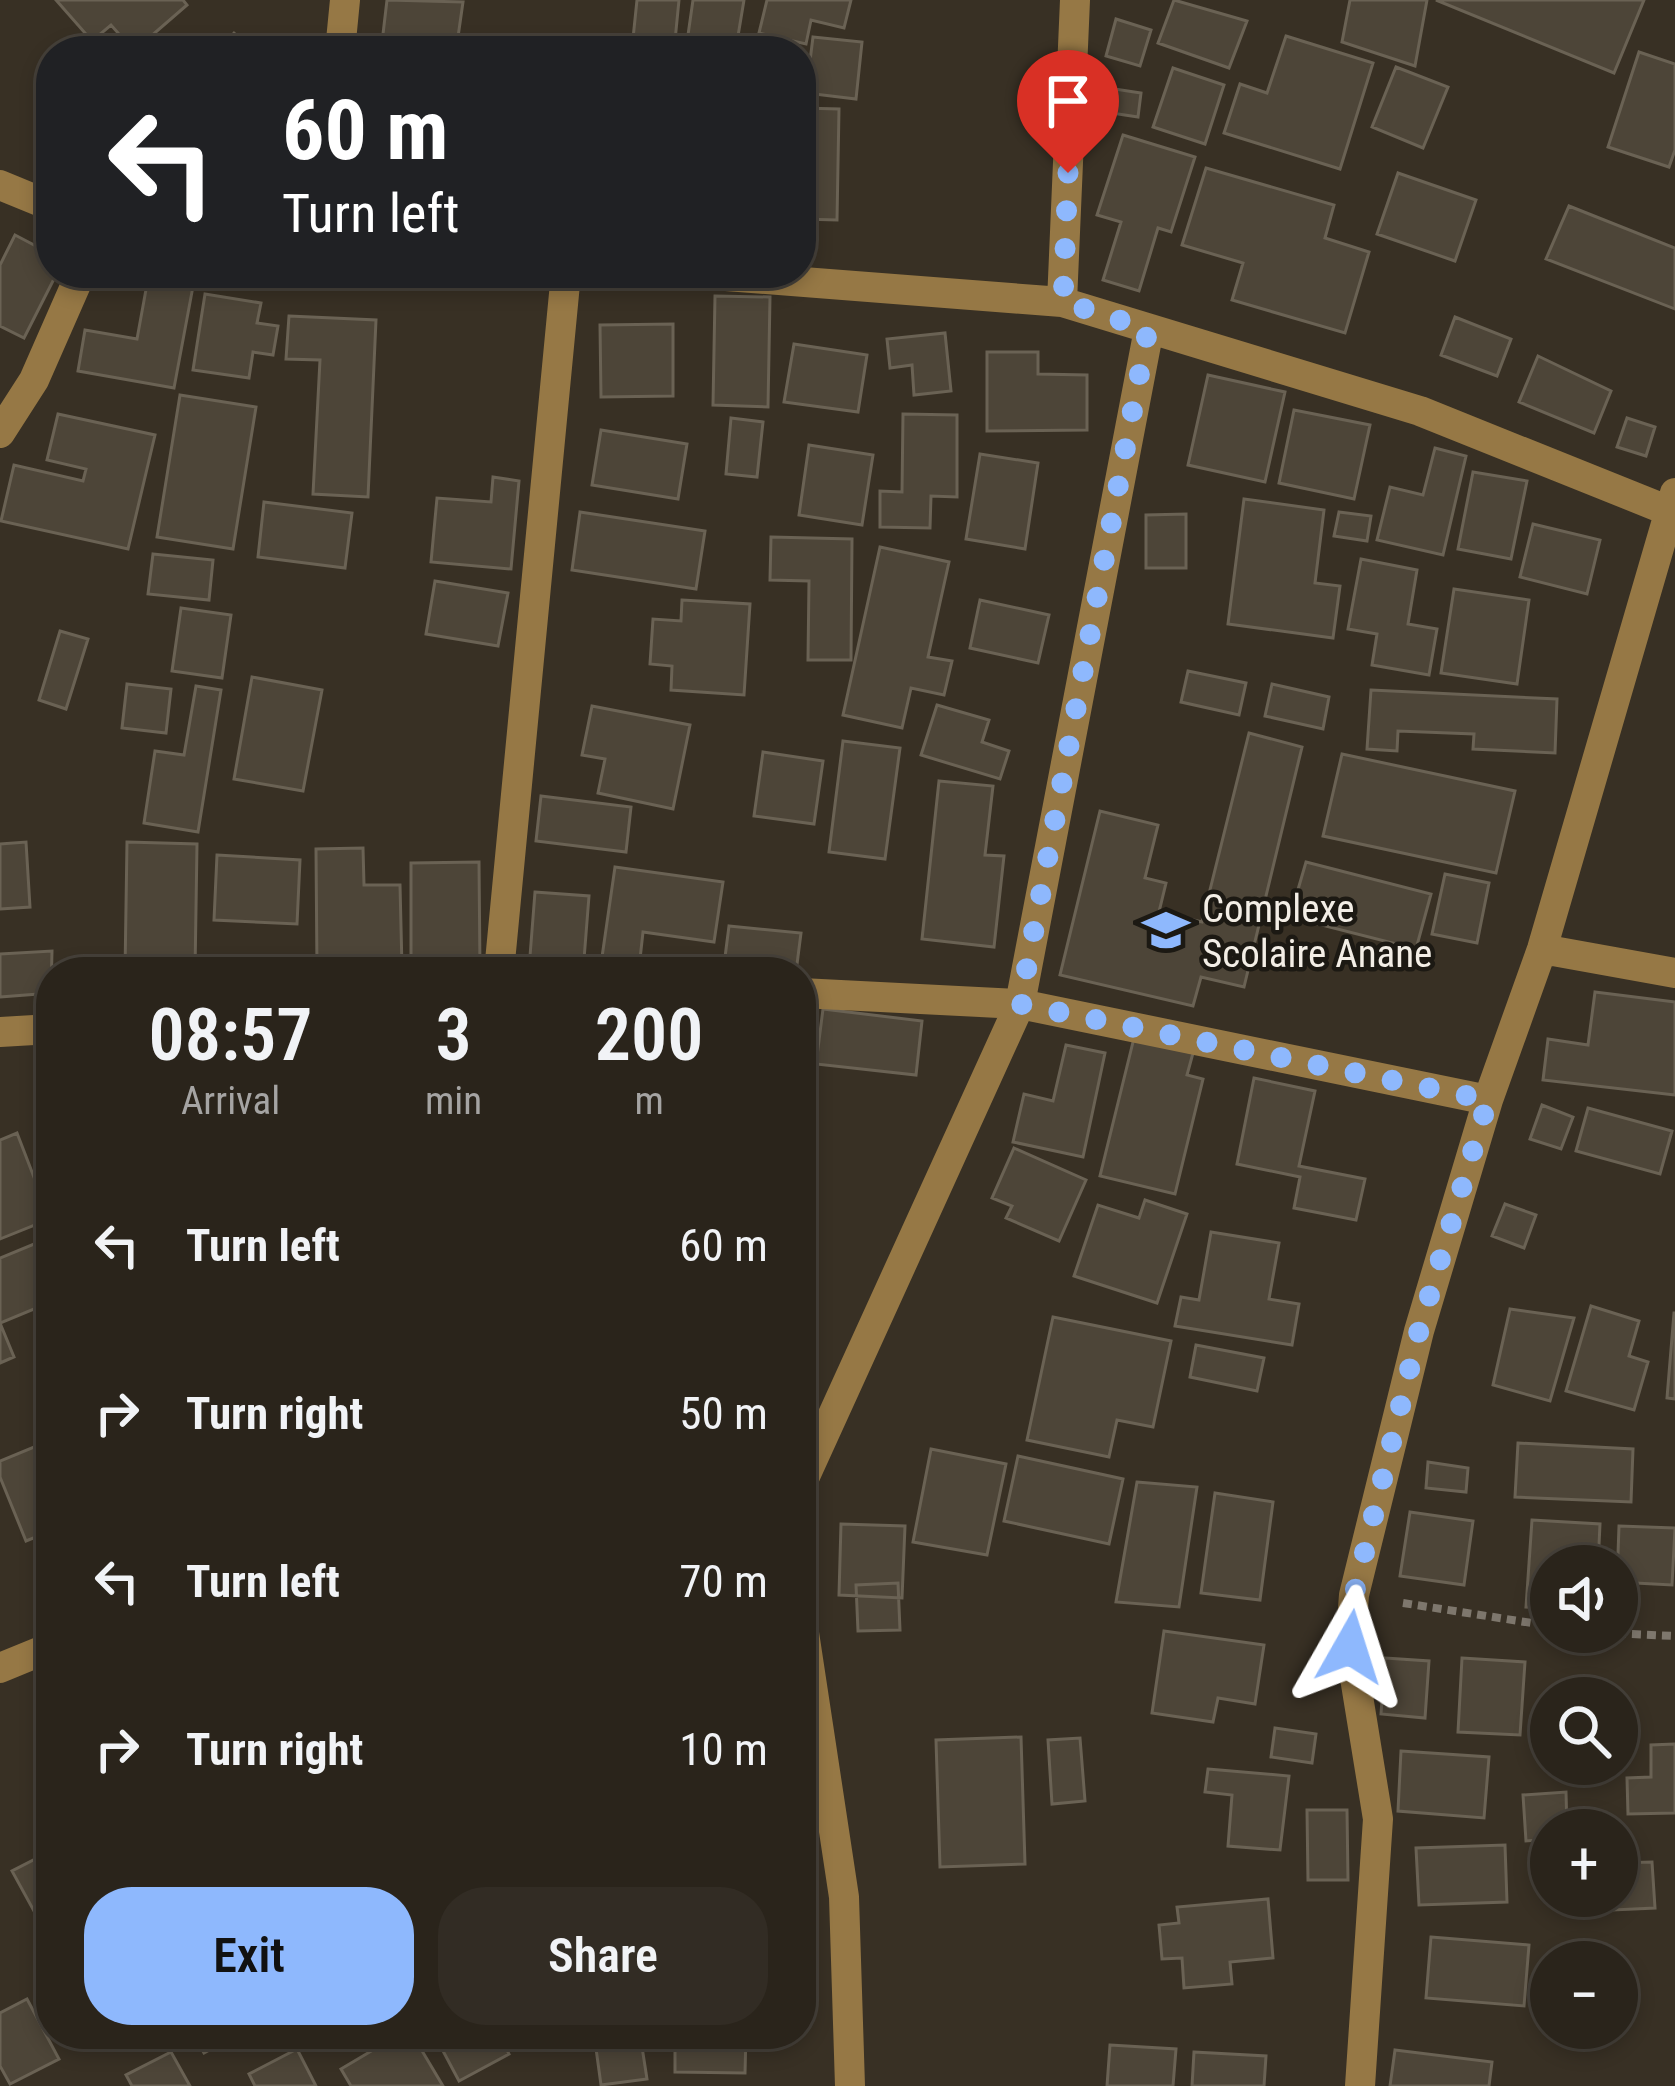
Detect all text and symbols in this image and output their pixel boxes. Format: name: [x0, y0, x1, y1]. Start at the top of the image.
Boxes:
pin: [1017, 50, 1119, 173]
icon: arrive: [1035, 68, 1101, 134]
text: 60 m: [282, 81, 449, 180]
icon: left: [84, 84, 240, 240]
text: Turn left: [282, 182, 459, 245]
place label: Complexe Scolaire Anane: [1202, 886, 1432, 977]
school or university icon: Complexe Scolaire Anane: [1141, 905, 1191, 955]
text: 08:57: [149, 993, 312, 1078]
text: 3: [436, 993, 472, 1078]
text: 200: [595, 993, 703, 1078]
text: Arrival: [181, 1078, 280, 1124]
text: min: [425, 1078, 482, 1124]
text: m: [634, 1078, 664, 1124]
icon: left: [84, 1212, 150, 1278]
text: Turn left: [186, 1219, 340, 1272]
text: 60 m: [679, 1219, 768, 1272]
icon: right: [84, 1380, 150, 1446]
text: Turn right: [186, 1387, 363, 1440]
text: 50 m: [679, 1387, 768, 1440]
map controls: [1530, 1545, 1638, 2049]
button: sound: [1530, 1545, 1638, 1653]
icon: left: [84, 1548, 150, 1614]
text: Turn left: [186, 1555, 340, 1608]
text: 70 m: [679, 1555, 768, 1608]
position arrow: [1287, 1584, 1413, 1710]
button: search: [1530, 1677, 1638, 1785]
icon: right: [84, 1716, 150, 1782]
text: Turn right: [186, 1723, 363, 1776]
text: 10 m: [679, 1723, 768, 1776]
button: +: [1530, 1809, 1638, 1917]
button: Exit: [84, 1887, 414, 2025]
button: Share: [438, 1887, 768, 2025]
button: −: [1530, 1941, 1638, 2049]

